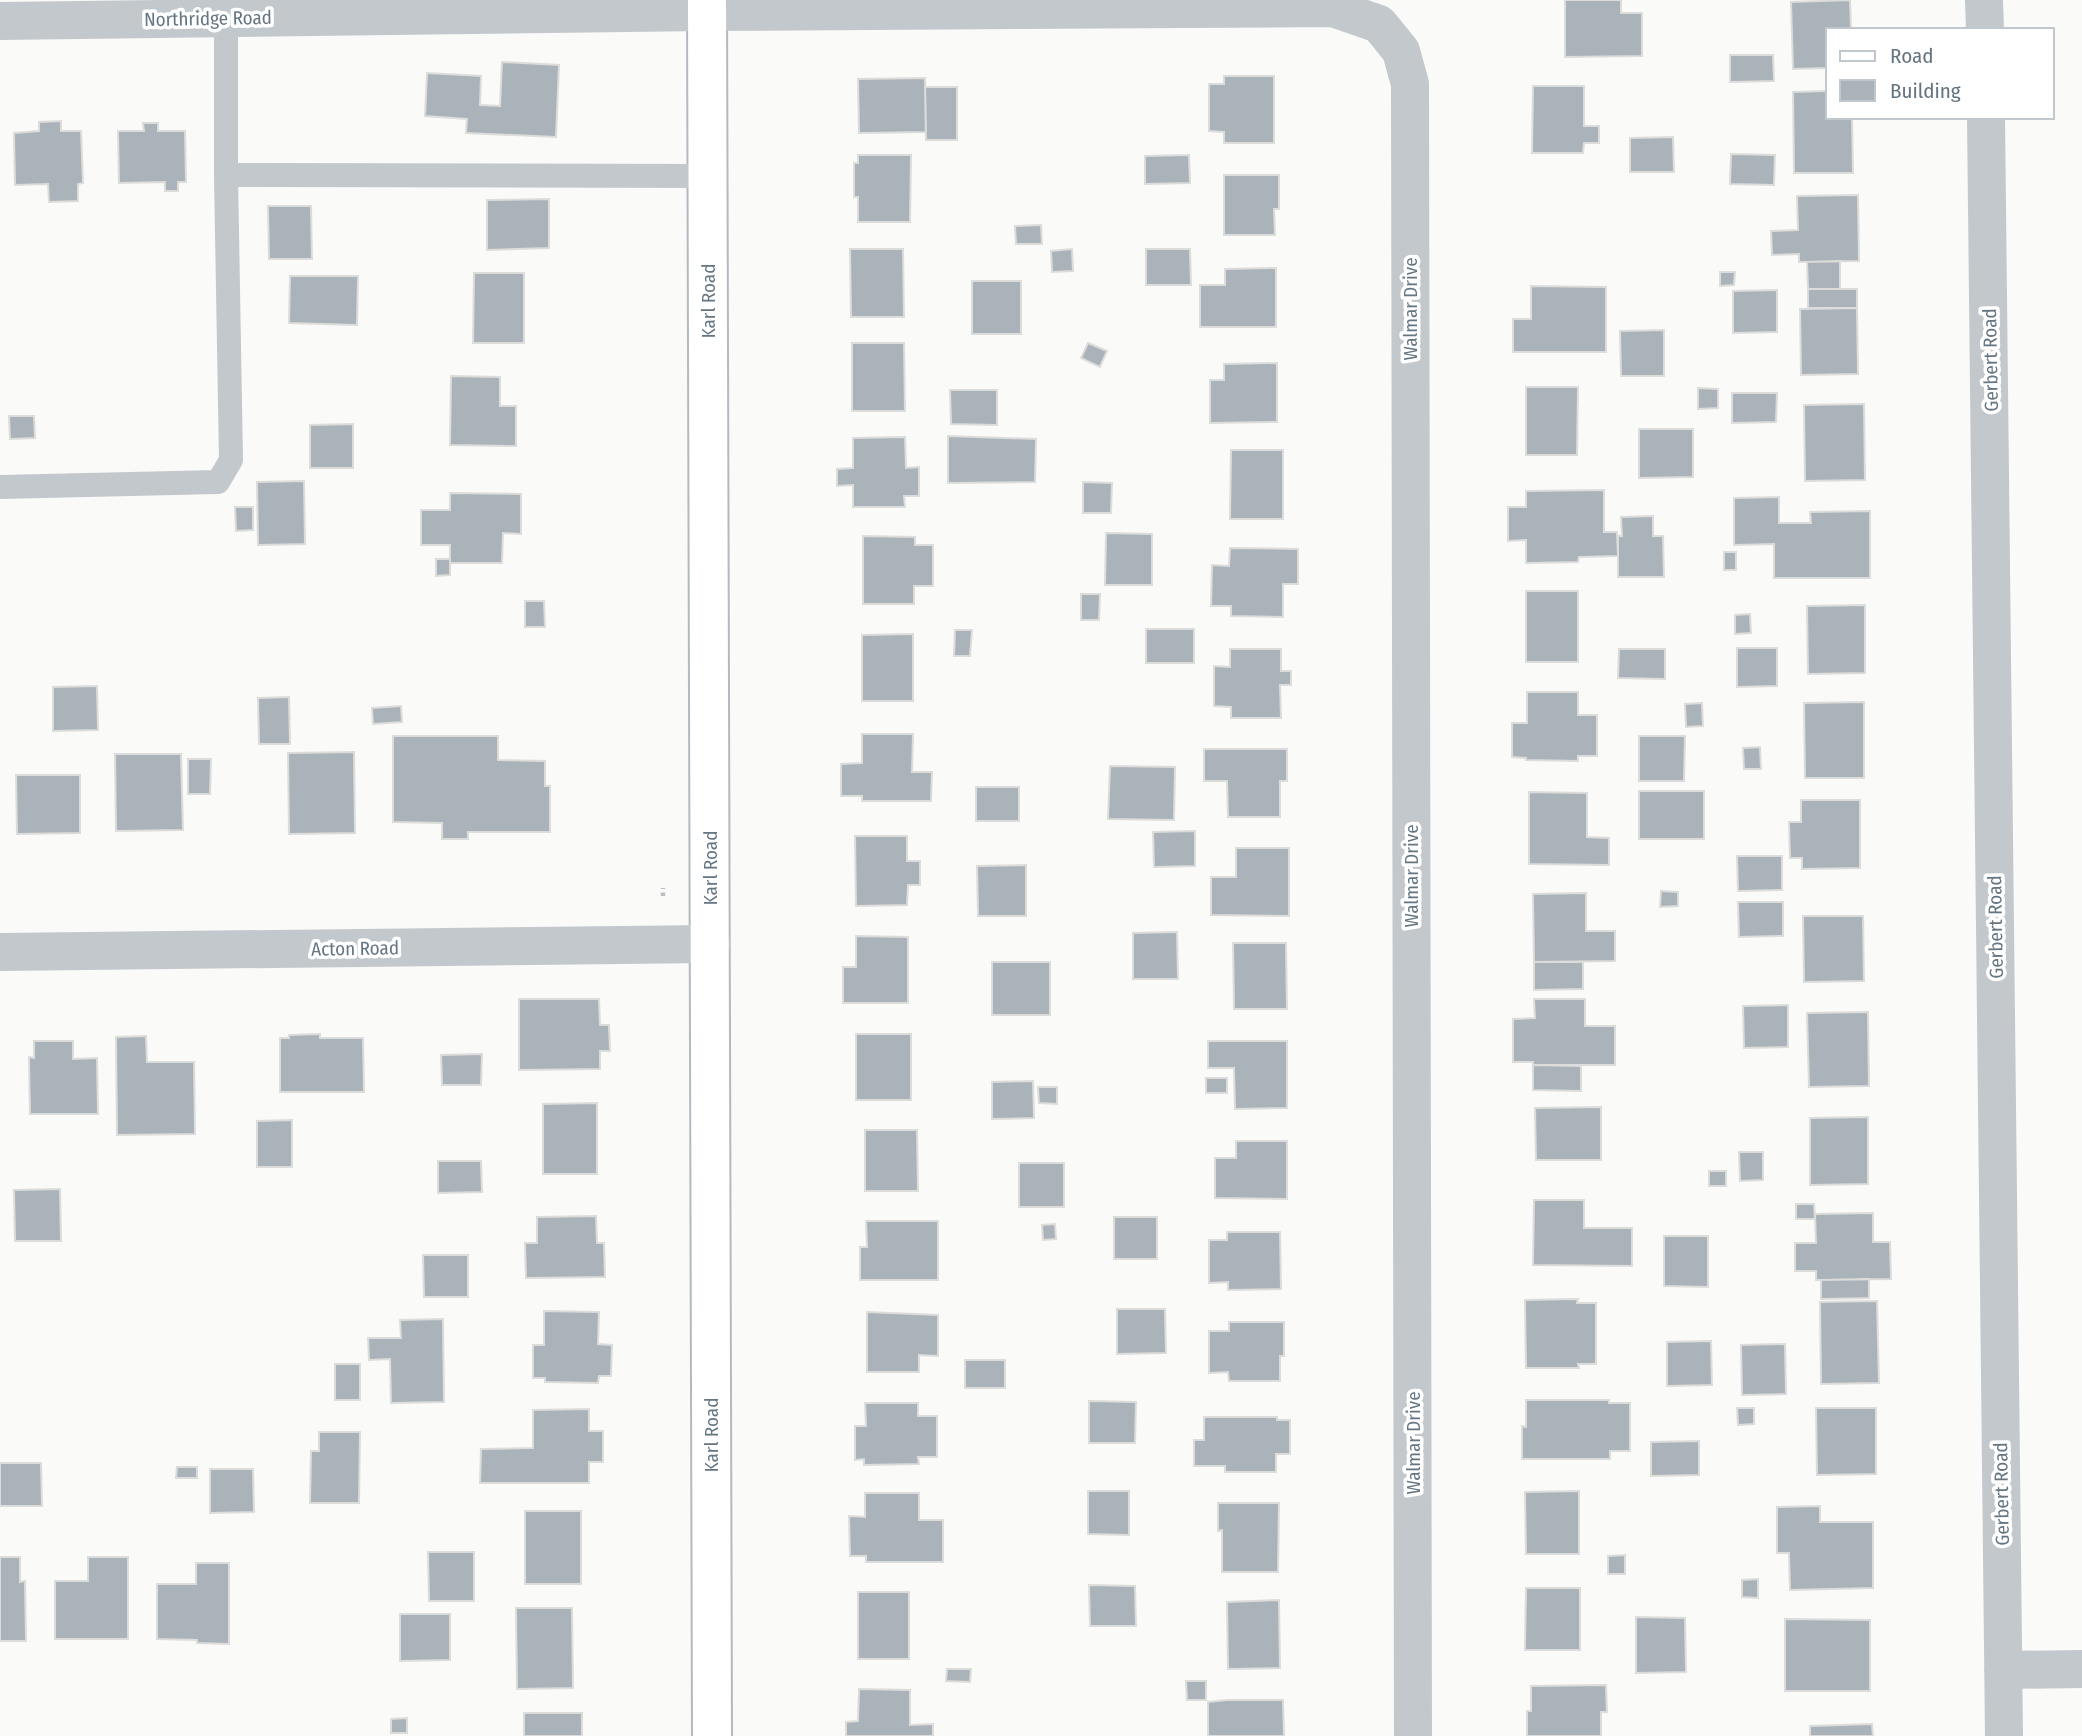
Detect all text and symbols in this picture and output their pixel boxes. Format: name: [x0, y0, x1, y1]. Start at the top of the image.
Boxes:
street label: Northridge Road: [144, 6, 272, 31]
legend: [1826, 28, 2054, 119]
text: Road: [1890, 43, 1934, 69]
text: Building: [1890, 78, 1961, 104]
street label: Walmar Drive: [1399, 257, 1422, 361]
street label: Karl Road: [697, 264, 720, 338]
street label: Gerbert Road: [1978, 308, 2003, 412]
street label: Walmar Drive: [1400, 824, 1423, 928]
street label: Karl Road: [699, 831, 722, 905]
street label: Gerbert Road: [1983, 875, 2008, 979]
street label: Acton Road: [311, 936, 399, 961]
street label: Walmar Drive: [1402, 1391, 1425, 1495]
street label: Karl Road: [700, 1398, 723, 1472]
street label: Gerbert Road: [1989, 1442, 2014, 1546]

